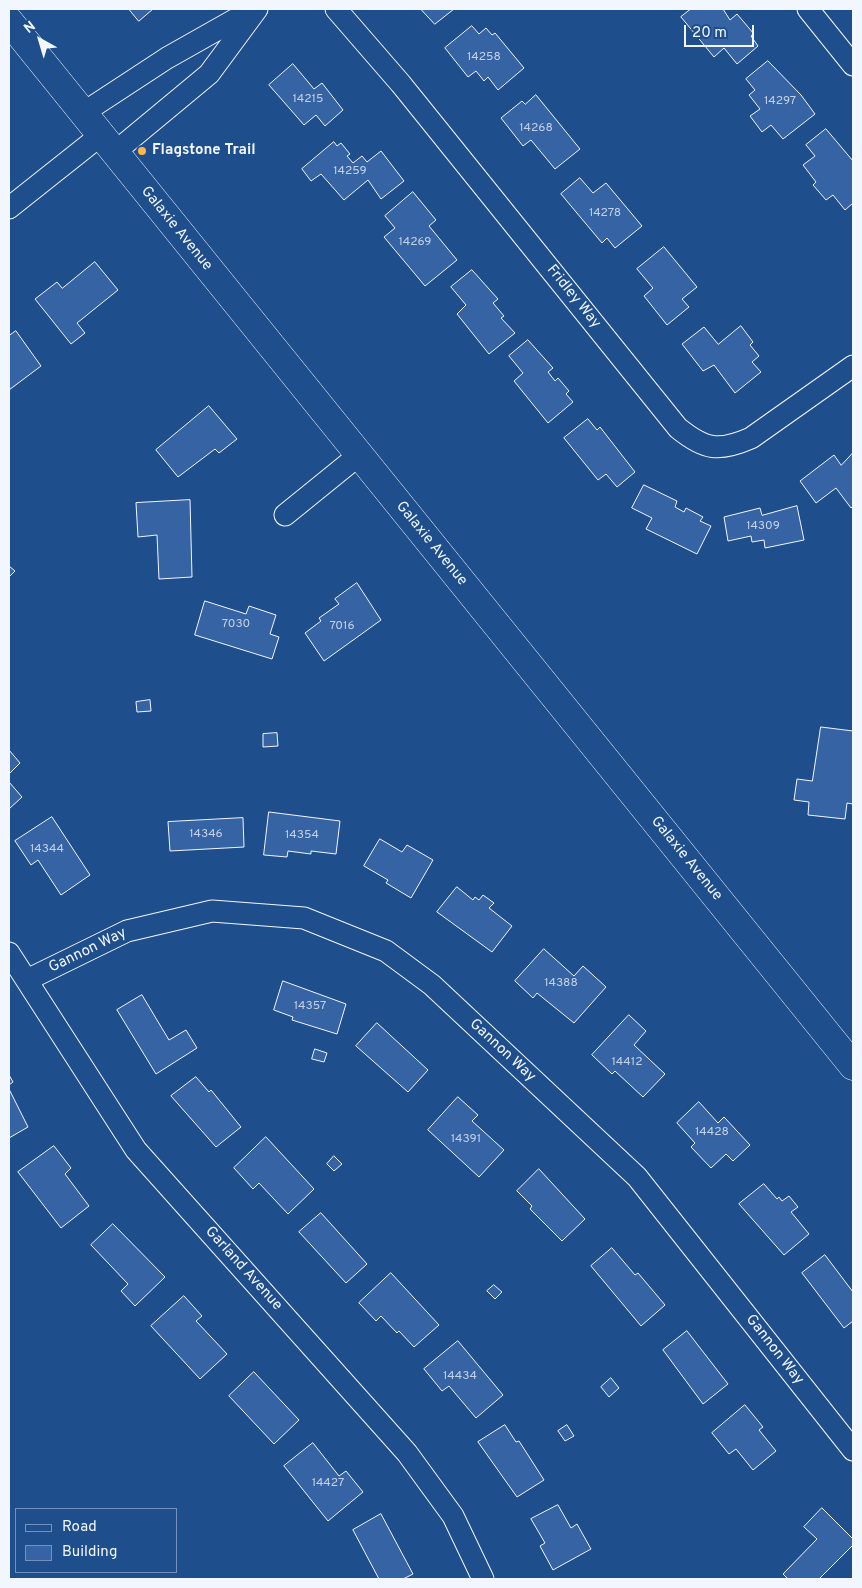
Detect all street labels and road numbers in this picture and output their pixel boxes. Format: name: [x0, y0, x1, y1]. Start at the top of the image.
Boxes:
street label: Galaxie Avenue: [136, 183, 216, 275]
street label: Fridley Way: [542, 262, 604, 332]
street label: Galaxie Avenue: [391, 498, 471, 590]
street label: Galaxie Avenue: [646, 813, 726, 905]
street label: Gannon Way: [46, 924, 130, 978]
street label: Gannon Way: [465, 1016, 539, 1086]
street label: Garland Avenue: [201, 1223, 285, 1315]
street label: Gannon Way: [741, 1311, 807, 1389]

